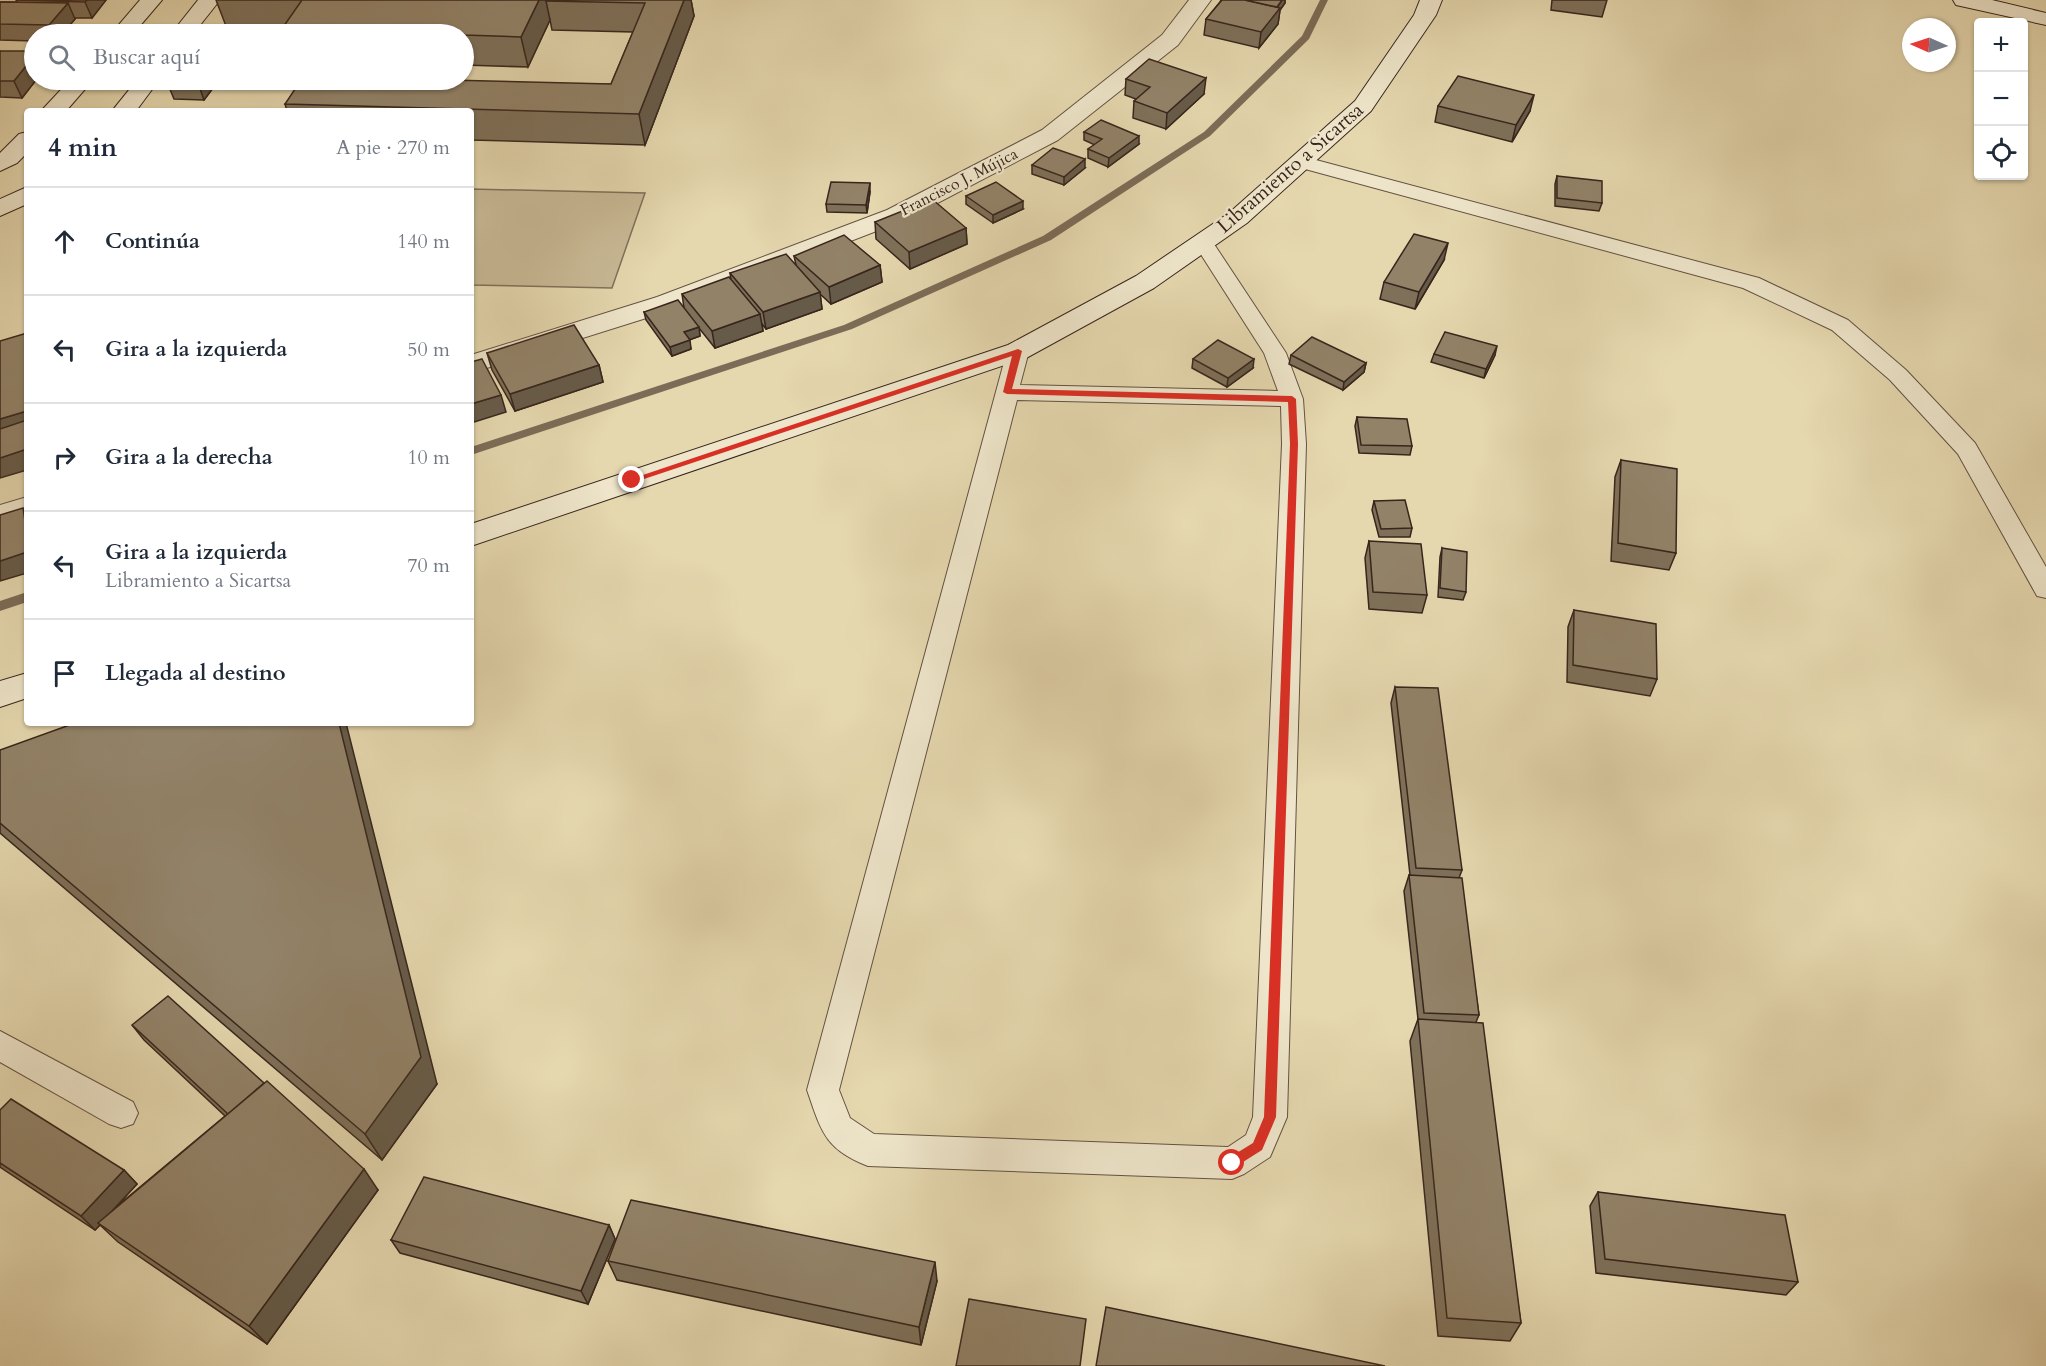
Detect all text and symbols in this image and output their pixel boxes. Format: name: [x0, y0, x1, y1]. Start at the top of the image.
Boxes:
north arrow: [1902, 18, 1956, 72]
map controls: [1974, 18, 2028, 180]
button: +: [1974, 18, 2028, 72]
search box: [24, 24, 474, 90]
icon: search: [45, 41, 78, 74]
text: Buscar aquí: [93, 42, 200, 72]
button: −: [1974, 72, 2028, 126]
street label: Libramiento a Sicartsa: [1211, 96, 1369, 239]
button: locate: [1974, 126, 2028, 180]
text: 4 min: [48, 130, 117, 165]
text: A pie · 270 m: [336, 134, 450, 161]
street label: Francisco J. Mújica: [896, 143, 1022, 221]
icon: ahead: [48, 225, 81, 258]
text: Continúa: [105, 226, 200, 256]
text: 140 m: [397, 228, 450, 255]
icon: left: [48, 333, 81, 366]
text: Gira a la izquierda: [105, 334, 288, 364]
text: 50 m: [407, 336, 450, 363]
icon: right: [48, 441, 81, 474]
text: Gira a la derecha: [105, 442, 273, 472]
text: 10 m: [407, 444, 450, 471]
route end: [618, 466, 644, 492]
text: Gira a la izquierda: [105, 537, 288, 567]
icon: left: [48, 549, 81, 582]
text: 70 m: [407, 552, 450, 579]
text: Libramiento a Sicartsa: [105, 567, 291, 594]
icon: arrive: [48, 657, 81, 690]
text: Llegada al destino: [105, 658, 286, 688]
route start: [1218, 1149, 1244, 1175]

